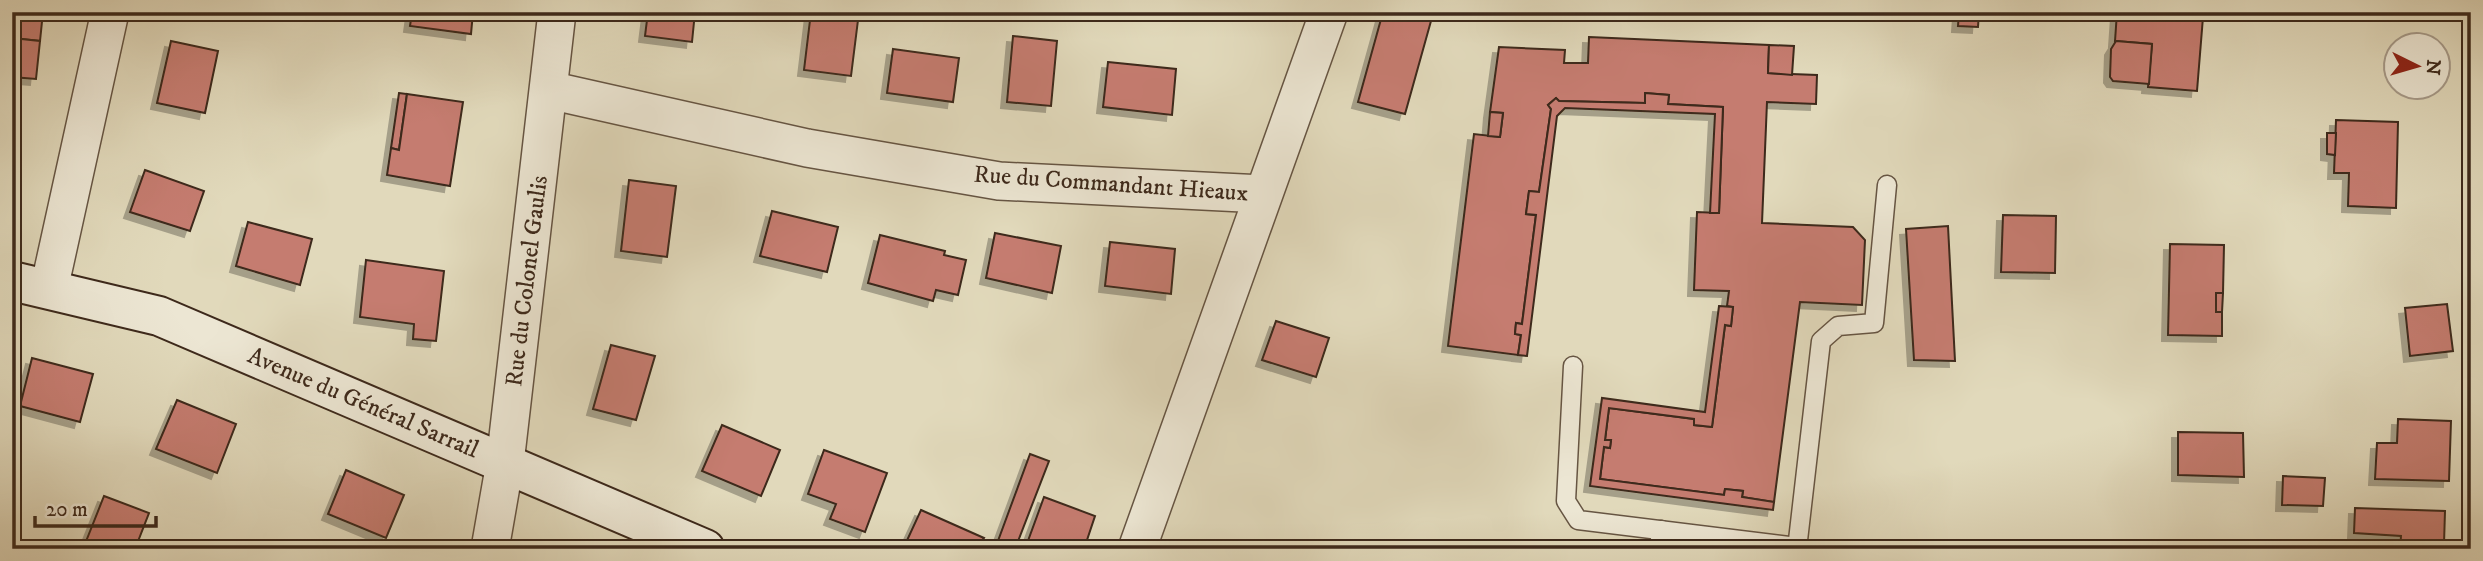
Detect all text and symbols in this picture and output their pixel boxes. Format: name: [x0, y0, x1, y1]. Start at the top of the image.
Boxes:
north arrow: [2382, 32, 2452, 102]
text: N: [2420, 59, 2445, 77]
street label: Rue du Commandant Hieaux: [973, 159, 1249, 209]
street label: Rue du Colonel Gaulis: [499, 174, 555, 388]
street label: Avenue du Général Sarrail: [243, 341, 484, 466]
scale bar: [35, 484, 156, 528]
text: 20 m: [46, 497, 88, 523]

